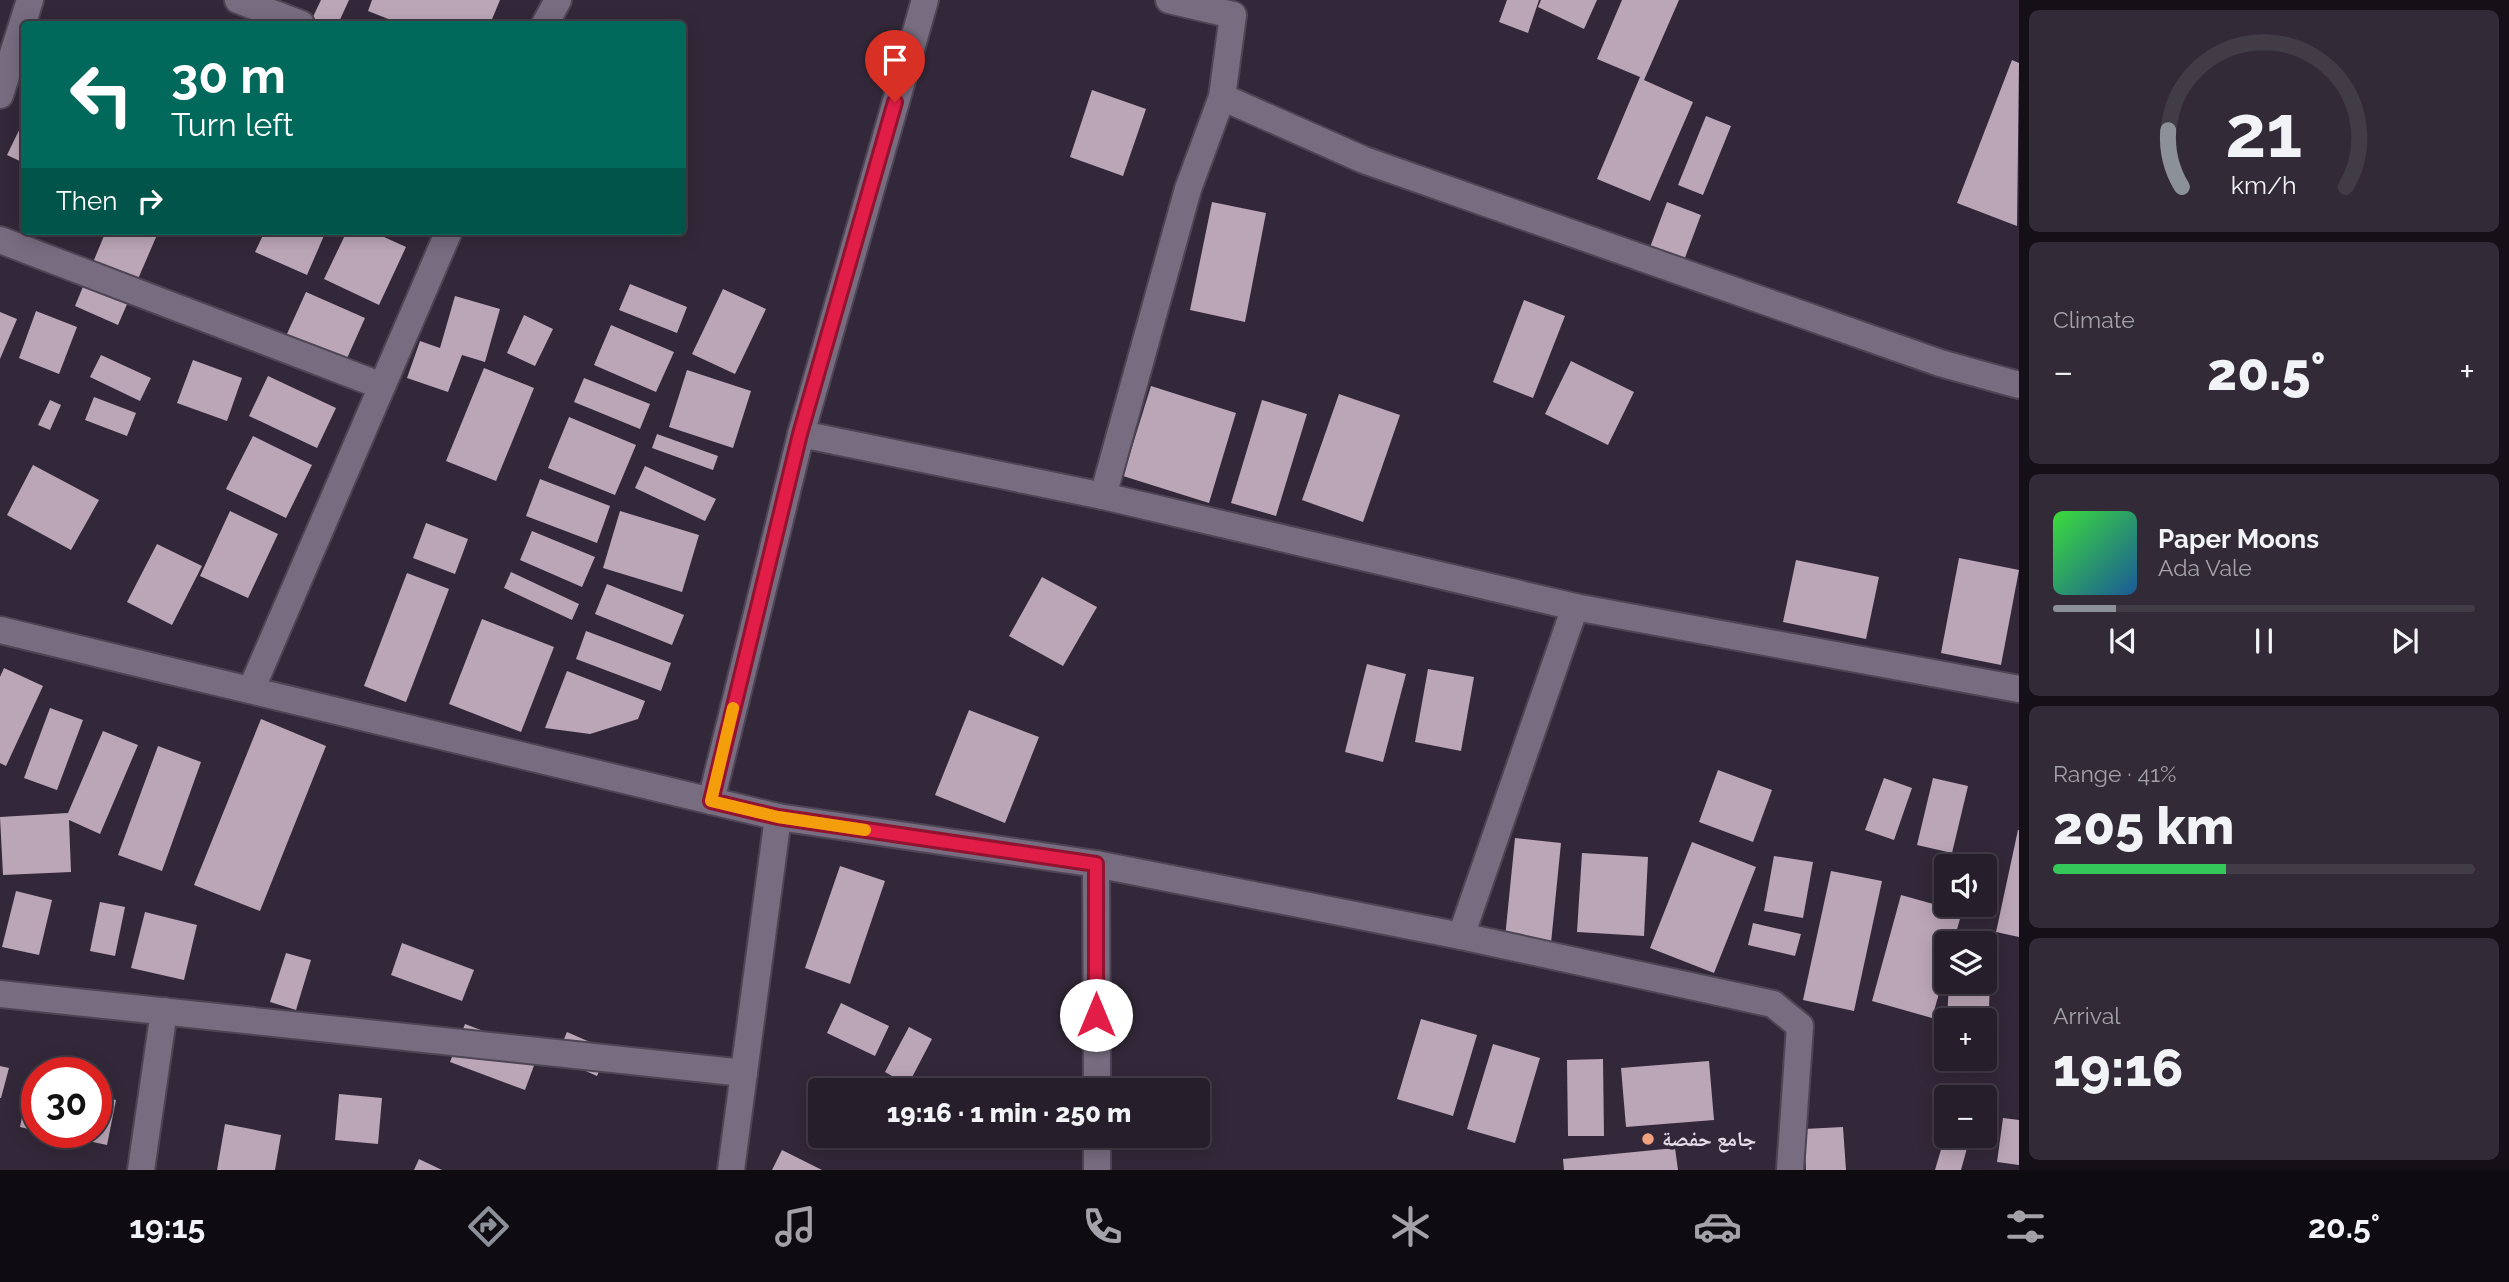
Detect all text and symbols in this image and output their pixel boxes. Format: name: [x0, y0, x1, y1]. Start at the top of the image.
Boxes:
pin: [865, 30, 925, 102]
icon: arrive: [876, 41, 914, 79]
text: 30 m: [171, 47, 286, 104]
icon: left: [56, 49, 147, 140]
text: 21: [2225, 89, 2303, 174]
text: Turn left: [171, 106, 293, 143]
text: km/h: [2231, 170, 2297, 200]
icon: right: [131, 182, 169, 220]
text: Then: [56, 186, 117, 216]
text: Climate: [2053, 306, 2135, 333]
text: 20.5°: [2207, 341, 2326, 402]
text: −: [2053, 349, 2073, 394]
text: +: [2459, 349, 2475, 394]
text: Paper Moons: [2158, 524, 2319, 554]
text: Ada Vale: [2158, 554, 2252, 581]
icon: previous: [2104, 622, 2142, 660]
icon: pause: [2245, 622, 2283, 660]
icon: next: [2386, 622, 2424, 660]
text: Range · 41%: [2053, 760, 2176, 787]
text: 205 km: [2053, 795, 2234, 856]
map controls: [1934, 854, 1997, 1148]
button: sound: [1934, 854, 1997, 917]
button: layers: [1934, 931, 1997, 994]
position arrow: [1059, 978, 1133, 1052]
text: Arrival: [2053, 1002, 2120, 1029]
button: +: [1934, 1008, 1997, 1071]
text: 19:16: [2053, 1037, 2183, 1098]
speed limit sign: 30: [21, 1057, 112, 1148]
button: −: [1934, 1085, 1997, 1148]
text: 19:16 · 1 min · 250 m: [887, 1098, 1131, 1128]
place label: جامع حفصة: [1662, 1126, 1757, 1153]
marker: جامع حفصة: [1640, 1131, 1656, 1147]
icon: directions: [464, 1202, 513, 1251]
icon: music: [771, 1202, 820, 1251]
icon: phone: [1078, 1202, 1127, 1251]
icon: climate: [1386, 1202, 1435, 1251]
icon: car: [1693, 1202, 1742, 1251]
icon: filters: [2001, 1202, 2050, 1251]
text: 19:15: [129, 1208, 205, 1245]
text: 20.5°: [2308, 1208, 2380, 1245]

